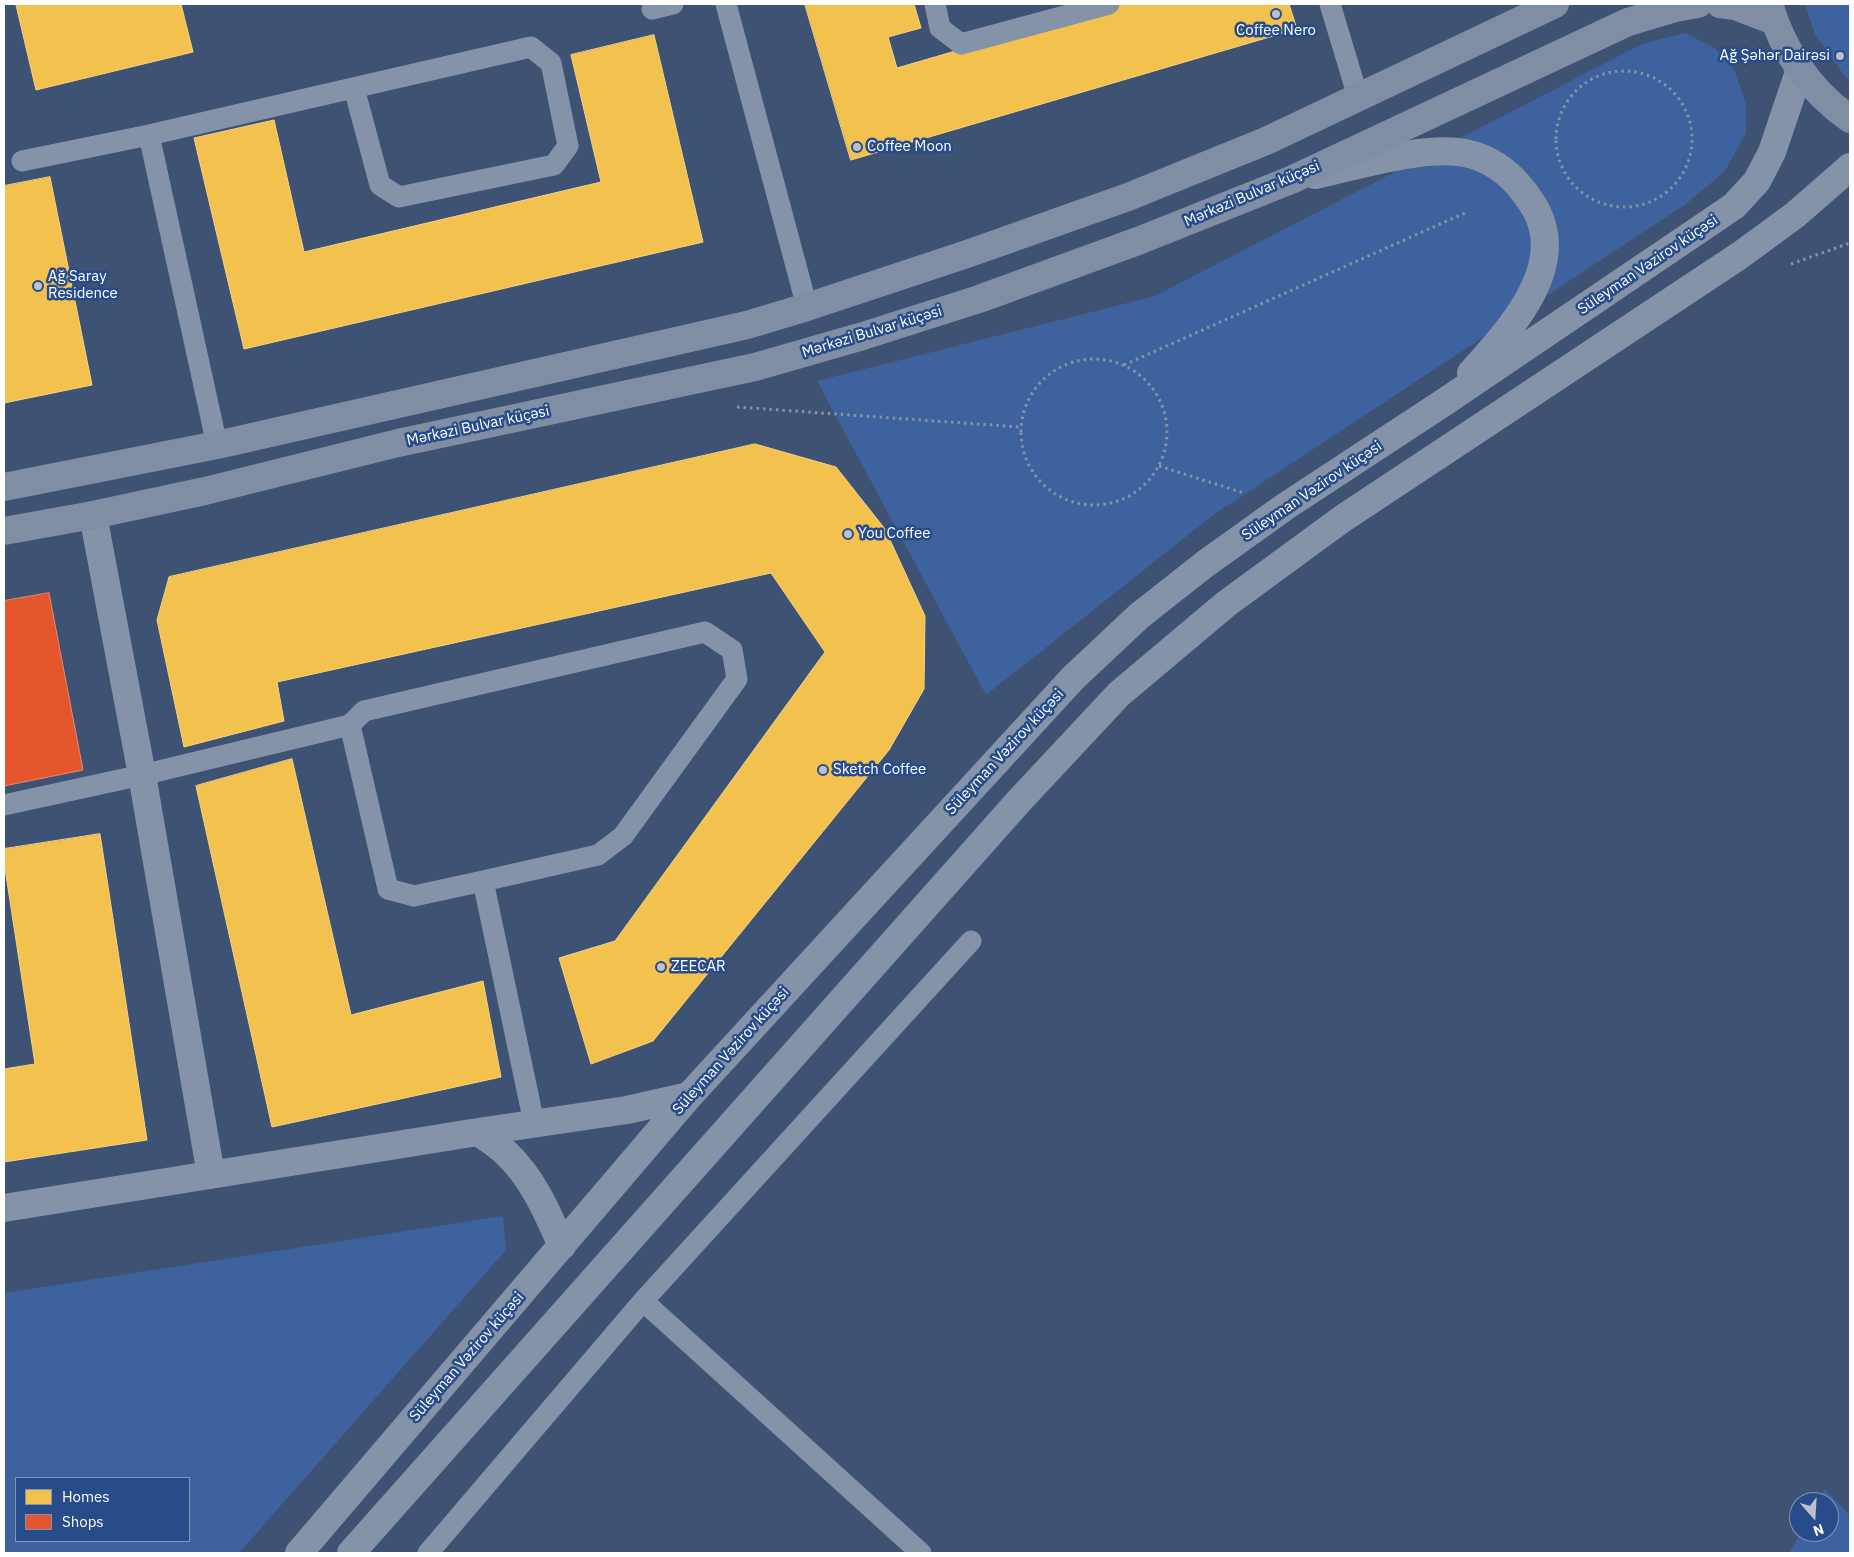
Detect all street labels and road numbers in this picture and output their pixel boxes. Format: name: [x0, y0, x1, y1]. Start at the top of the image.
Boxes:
street label: Mərkəzi Bulvar küçəsi: [1181, 157, 1323, 231]
street label: Süleyman Vəzirov küçəsi: [1574, 211, 1722, 319]
street label: Mərkəzi Bulvar küçəsi: [800, 302, 944, 362]
street label: Mərkəzi Bulvar küçəsi: [405, 402, 551, 450]
street label: Süleyman Vəzirov küçəsi: [1238, 437, 1386, 545]
street label: Süleyman Vəzirov küçəsi: [942, 685, 1068, 819]
street label: Süleyman Vəzirov küçəsi: [669, 984, 793, 1118]
street label: Süleyman Vəzirov küçəsi: [406, 1289, 528, 1425]

